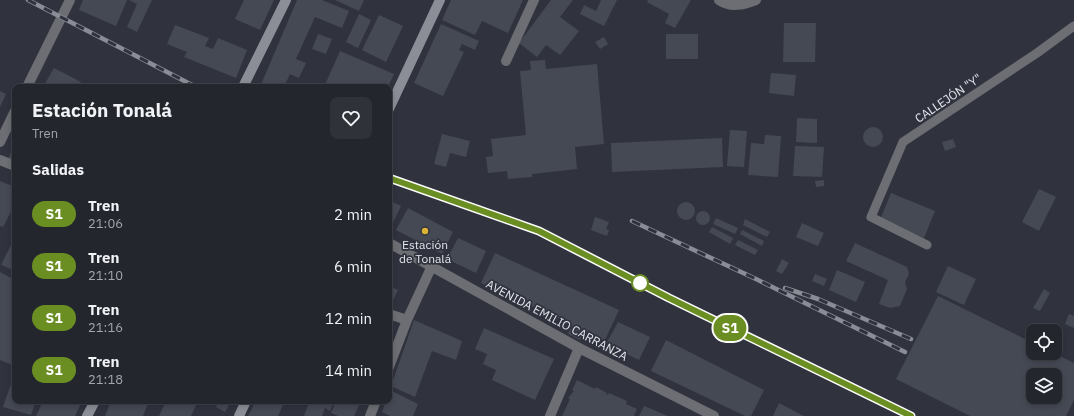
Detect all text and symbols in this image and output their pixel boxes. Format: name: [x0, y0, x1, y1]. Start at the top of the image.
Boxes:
street label: CALLEJÓN "Y": [912, 70, 984, 126]
button: heart: [330, 97, 372, 139]
text: Estación Tonalá: [32, 98, 172, 122]
text: Tren: [32, 125, 58, 142]
text: Salidas: [32, 160, 84, 179]
text: Tren: [88, 196, 119, 215]
text: S1: [45, 205, 63, 223]
text: 2 min: [334, 205, 372, 224]
text: 21:06: [88, 215, 123, 232]
marker: Estación de Tonalá: [420, 226, 430, 236]
place label: Estación de Tonalá: [399, 237, 452, 266]
text: Tren: [88, 248, 119, 267]
text: S1: [45, 257, 63, 275]
text: 6 min: [334, 257, 372, 276]
text: 21:10: [88, 267, 123, 284]
unlabelled marker: [631, 274, 649, 292]
street label: AVENIDA EMILIO CARRANZA: [484, 276, 631, 364]
text: Tren: [88, 300, 119, 319]
text: S1: [45, 309, 63, 327]
text: 12 min: [325, 309, 372, 328]
line badge: S1: [712, 315, 748, 341]
text: 21:16: [88, 319, 123, 336]
text: S1: [721, 319, 739, 337]
map controls: [1026, 324, 1062, 404]
button: locate: [1026, 324, 1062, 360]
text: Tren: [88, 352, 119, 371]
text: S1: [45, 361, 63, 379]
text: 14 min: [325, 361, 372, 380]
button: layers: [1026, 368, 1062, 404]
text: 21:18: [88, 371, 123, 388]

